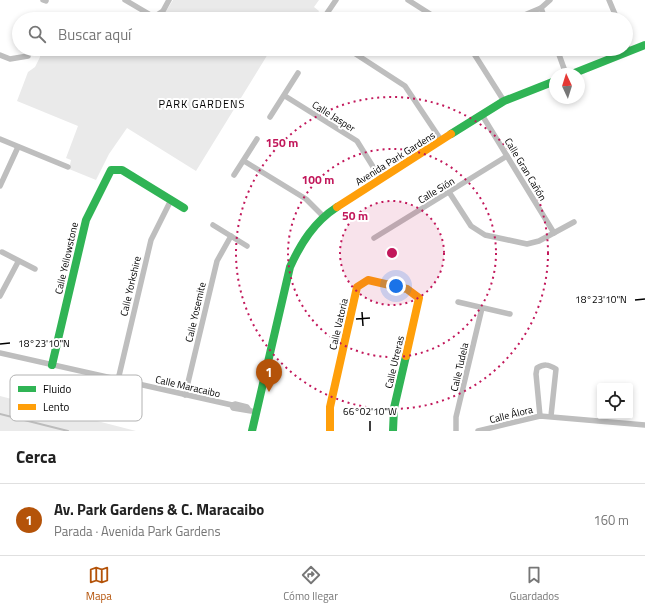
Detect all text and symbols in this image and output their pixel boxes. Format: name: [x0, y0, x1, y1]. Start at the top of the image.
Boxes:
search box: [12, 12, 633, 56]
icon: search: [26, 23, 48, 45]
text: Buscar aquí: [58, 23, 131, 46]
north arrow: [549, 68, 585, 104]
district label: PARK GARDENS: [159, 96, 245, 112]
street label: Calle Jasper: [309, 97, 359, 136]
street label: Avenida Park Gardens: [352, 128, 438, 189]
text: 150 m: [266, 133, 298, 152]
street label: Calle Gran Cañón: [501, 135, 550, 204]
text: 100 m: [302, 170, 334, 189]
street label: Calle Sión: [415, 174, 458, 207]
text: 50 m: [342, 206, 368, 225]
street label: Calle Yellowstone: [51, 221, 82, 296]
centre of rings: [385, 246, 399, 260]
street label: Calle Yorkshire: [116, 255, 145, 318]
your location: [386, 276, 406, 296]
street label: Calle Yosemite: [181, 281, 210, 344]
text: 18°23'10"N: [575, 292, 627, 307]
street label: Calle Vatoria: [325, 297, 352, 351]
street label: Calle Utreras: [381, 334, 408, 390]
text: 18°23'10"N: [18, 336, 70, 351]
street label: Calle Tudela: [447, 341, 472, 393]
pin: 1: [256, 359, 282, 392]
street label: Calle Maracaibo: [154, 372, 222, 401]
legend: [10, 375, 142, 421]
text: Fluido: [43, 381, 71, 397]
map controls: [597, 383, 633, 419]
button: locate: [597, 383, 633, 419]
text: Lento: [43, 399, 70, 415]
street label: Calle Álora: [488, 402, 534, 427]
text: 66°02'10"W: [343, 404, 397, 419]
text: Cerca: [16, 444, 56, 470]
text: Av. Park Gardens & C. Maracaibo: [54, 498, 264, 521]
text: 1: [25, 510, 33, 530]
text: 160 m: [593, 510, 629, 530]
text: Parada · Avenida Park Gardens: [54, 521, 220, 541]
tab: Mapa: [86, 564, 112, 604]
tab: Cómo llegar: [283, 564, 338, 604]
tab: Guardados: [509, 564, 559, 604]

